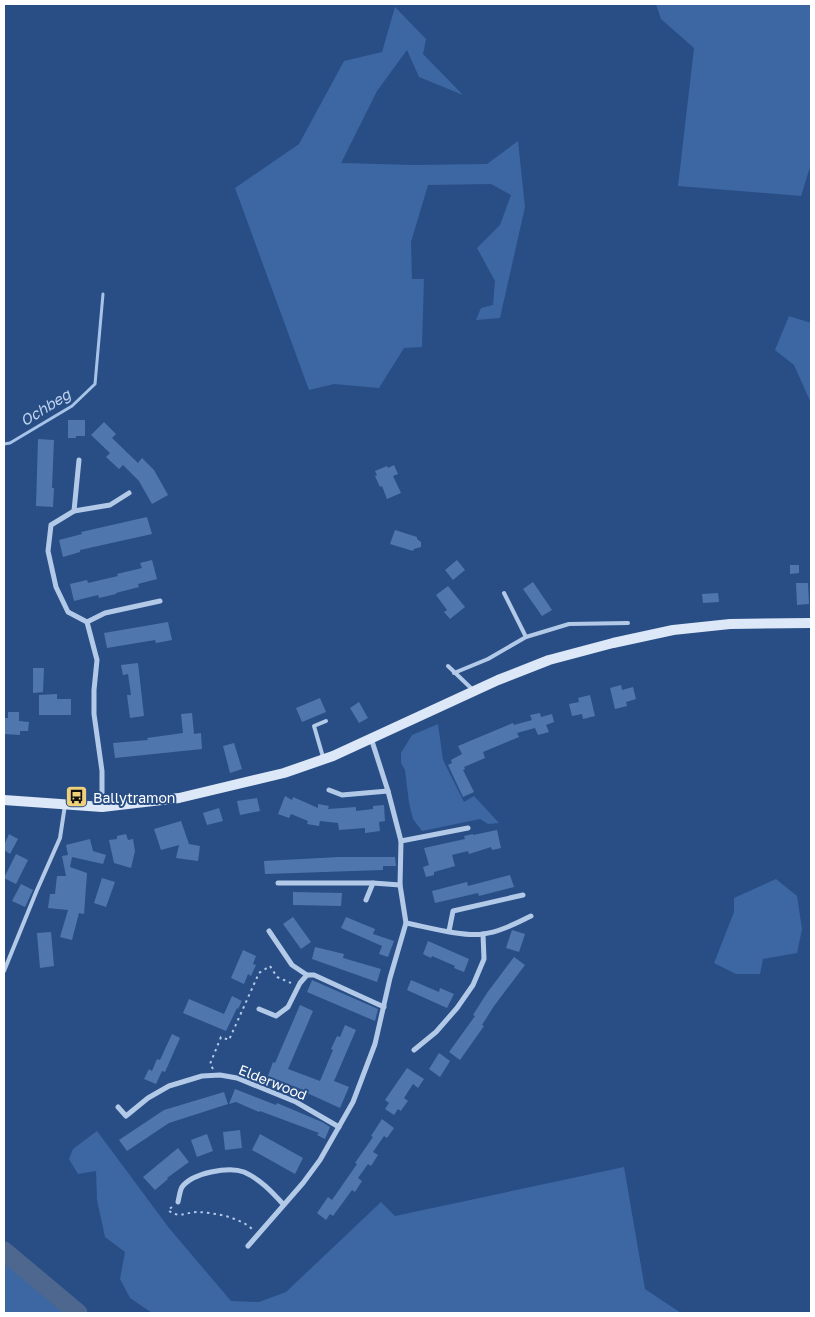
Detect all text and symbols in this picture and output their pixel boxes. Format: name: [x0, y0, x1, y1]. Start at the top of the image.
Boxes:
water label: Ochbeg: [17, 384, 75, 430]
bus stop icon: Ballytramon: [65, 785, 89, 809]
place label: Ballytramon: [93, 789, 175, 806]
street label: Elderwood: [236, 1061, 310, 1103]

